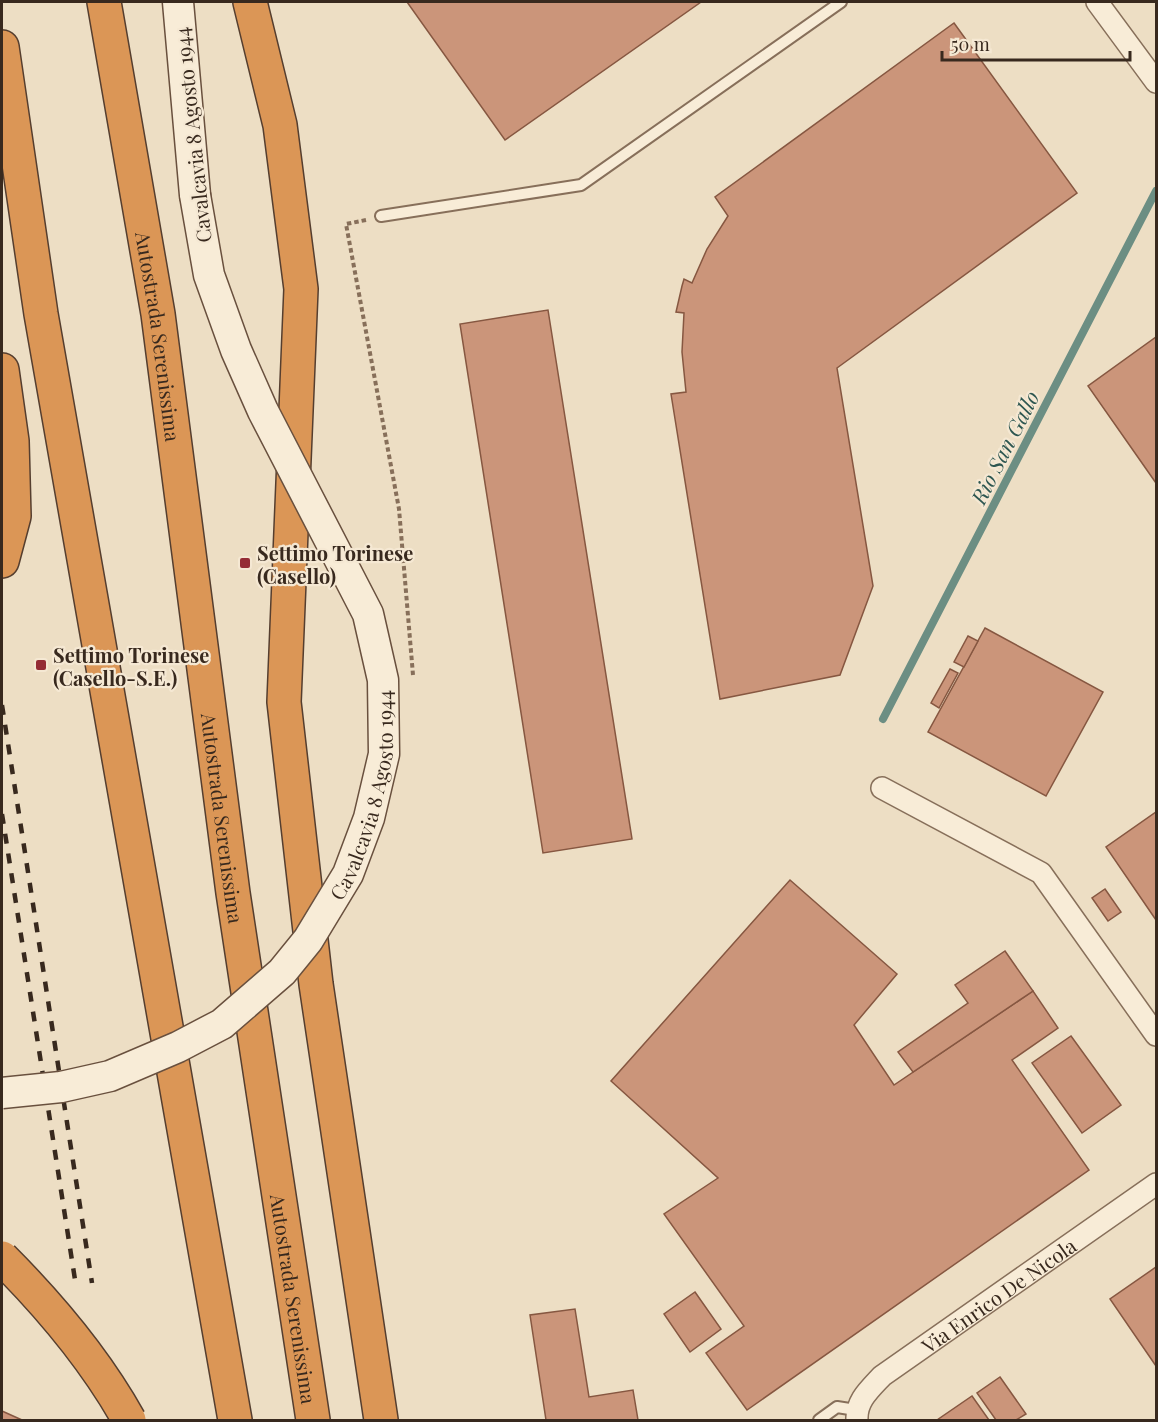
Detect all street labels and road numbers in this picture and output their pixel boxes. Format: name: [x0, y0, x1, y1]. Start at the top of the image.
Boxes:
street label: Cavalcavia 8 Agosto 1944: [167, 26, 217, 244]
street label: Autostrada Serenissima: [130, 228, 188, 443]
street label: Cavalcavia 8 Agosto 1944: [322, 690, 398, 904]
street label: Autostrada Serenissima: [196, 710, 251, 925]
street label: Autostrada Serenissima: [265, 1191, 324, 1406]
street label: Via Enrico De Nicola: [915, 1231, 1081, 1359]

